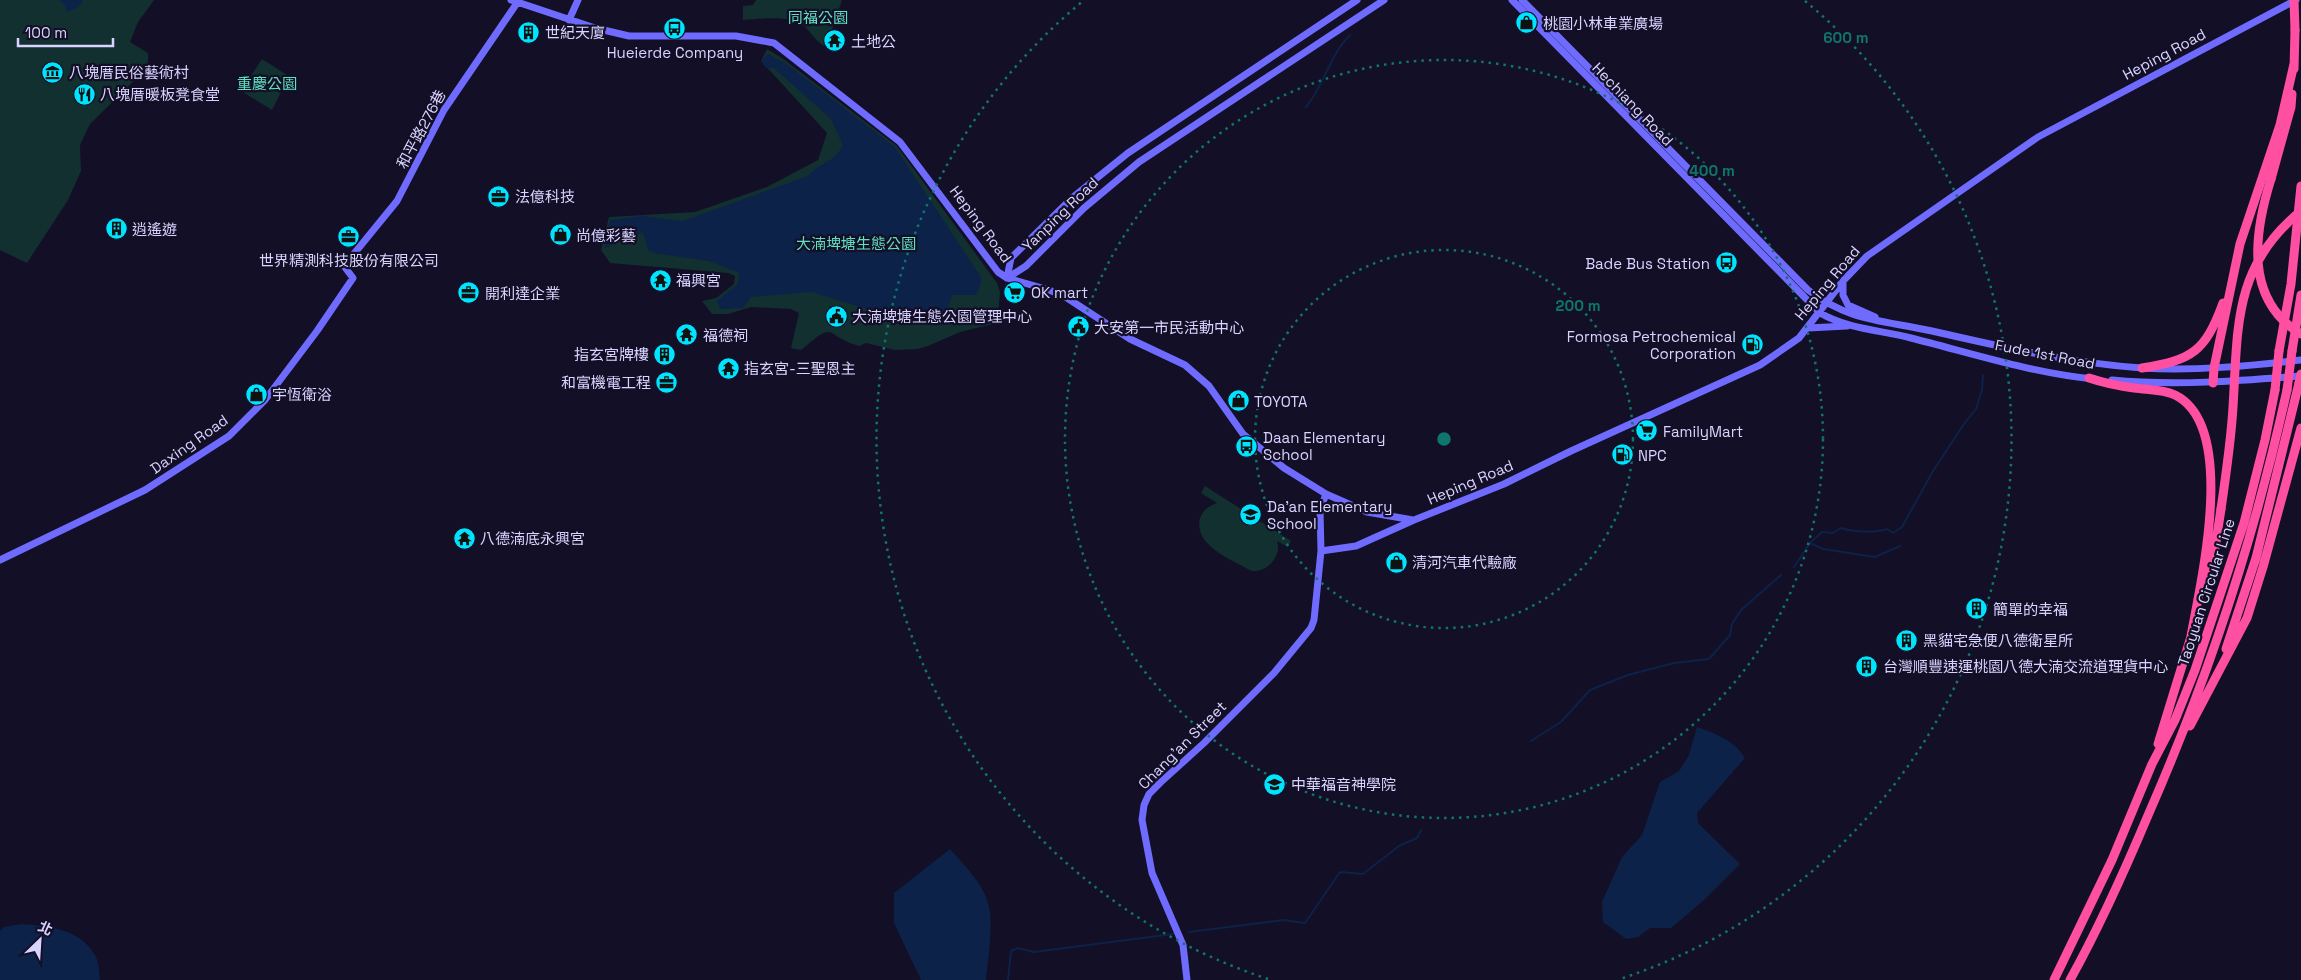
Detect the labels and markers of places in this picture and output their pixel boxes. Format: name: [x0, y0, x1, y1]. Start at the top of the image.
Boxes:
shop icon: 桃園小林車業廣場: [1515, 11, 1539, 35]
place label: 桃園小林車業廣場: [1543, 14, 1663, 33]
bus stop icon: Hueierde Company: [663, 17, 687, 41]
building icon: 世紀天廈: [517, 20, 541, 44]
place label: 世紀天廈: [545, 23, 605, 42]
temple icon: 土地公: [823, 29, 847, 53]
place label: 土地公: [851, 32, 896, 51]
place label: Hueierde Company: [607, 43, 743, 62]
museum icon: 八塊厝民俗藝術村: [41, 60, 65, 84]
place label: 八塊厝民俗藝術村: [69, 63, 189, 82]
restaurant icon: 八塊厝暖板凳食堂: [72, 82, 96, 106]
place label: 八塊厝暖板凳食堂: [100, 85, 220, 104]
office icon: 法億科技: [487, 184, 511, 208]
place label: 法億科技: [515, 187, 575, 206]
building icon: 逍遙遊: [104, 217, 128, 241]
place label: 逍遙遊: [132, 220, 177, 239]
shop icon: 尚億彩藝: [548, 223, 572, 247]
office icon: 世界精測科技股份有限公司: [337, 225, 361, 249]
place label: 尚億彩藝: [576, 226, 636, 245]
place label: 世界精測科技股份有限公司: [259, 251, 439, 270]
bus stop icon: Bade Bus Station: [1714, 251, 1738, 275]
place label: Bade Bus Station: [1585, 254, 1710, 273]
temple icon: 福興宮: [648, 268, 672, 292]
place label: 福興宮: [676, 271, 721, 290]
supermarket icon: OK mart: [1003, 280, 1027, 304]
office icon: 開利達企業: [457, 281, 481, 305]
place label: OK mart: [1031, 283, 1088, 302]
place label: 開利達企業: [485, 284, 560, 303]
public building icon: 大湳埤塘生態公園管理中心: [824, 304, 848, 328]
place label: 大湳埤塘生態公園管理中心: [852, 307, 1032, 326]
public building icon: 大安第一市民活動中心: [1066, 315, 1090, 339]
place label: 大安第一市民活動中心: [1094, 318, 1244, 337]
temple icon: 福德祠: [675, 323, 699, 347]
place label: 福德祠: [703, 326, 748, 345]
place label: Formosa Petrochemical Corporation: [1567, 327, 1736, 363]
fuel station icon: Formosa Petrochemical Corporation: [1740, 333, 1764, 357]
building icon: 指玄宮牌樓: [653, 342, 677, 366]
place label: 指玄宮牌樓: [574, 345, 649, 364]
temple icon: 指玄宮-三聖恩主: [716, 356, 740, 380]
place label: 指玄宮-三聖恩主: [744, 359, 856, 378]
office icon: 和富機電工程: [655, 370, 679, 394]
place label: 和富機電工程: [561, 373, 651, 392]
shop icon: 宇恆衛浴: [244, 382, 268, 406]
place label: 宇恆衛浴: [272, 385, 332, 404]
shop icon: TOYOTA: [1226, 389, 1250, 413]
place label: TOYOTA: [1254, 392, 1308, 411]
supermarket icon: FamilyMart: [1635, 419, 1659, 443]
place label: FamilyMart: [1663, 422, 1743, 441]
place label: Daan Elementary School: [1263, 428, 1385, 464]
centre of rings: [1435, 430, 1453, 448]
bus stop icon: Daan Elementary School: [1235, 434, 1259, 458]
fuel station icon: NPC: [1610, 443, 1634, 467]
place label: NPC: [1638, 446, 1667, 465]
place label: Da'an Elementary School: [1267, 497, 1392, 533]
school or university icon: Da'an Elementary School: [1239, 503, 1263, 527]
temple icon: 八德湳底永興宮: [452, 526, 476, 550]
place label: 八德湳底永興宮: [480, 529, 585, 548]
shop icon: 清河汽車代驗廠: [1384, 550, 1408, 574]
place label: 清河汽車代驗廠: [1412, 553, 1517, 572]
building icon: 簡單的幸福: [1965, 597, 1989, 621]
place label: 簡單的幸福: [1993, 600, 2068, 619]
building icon: 黑貓宅急便八德衛星所: [1895, 628, 1919, 652]
place label: 黑貓宅急便八德衛星所: [1923, 631, 2073, 650]
building icon: 台灣順豐速運桃園八德大湳交流道理貨中心: [1855, 654, 1879, 678]
place label: 台灣順豐速運桃園八德大湳交流道理貨中心: [1883, 657, 2168, 676]
school or university icon: 中華福音神學院: [1263, 772, 1287, 796]
place label: 中華福音神學院: [1291, 775, 1396, 794]

